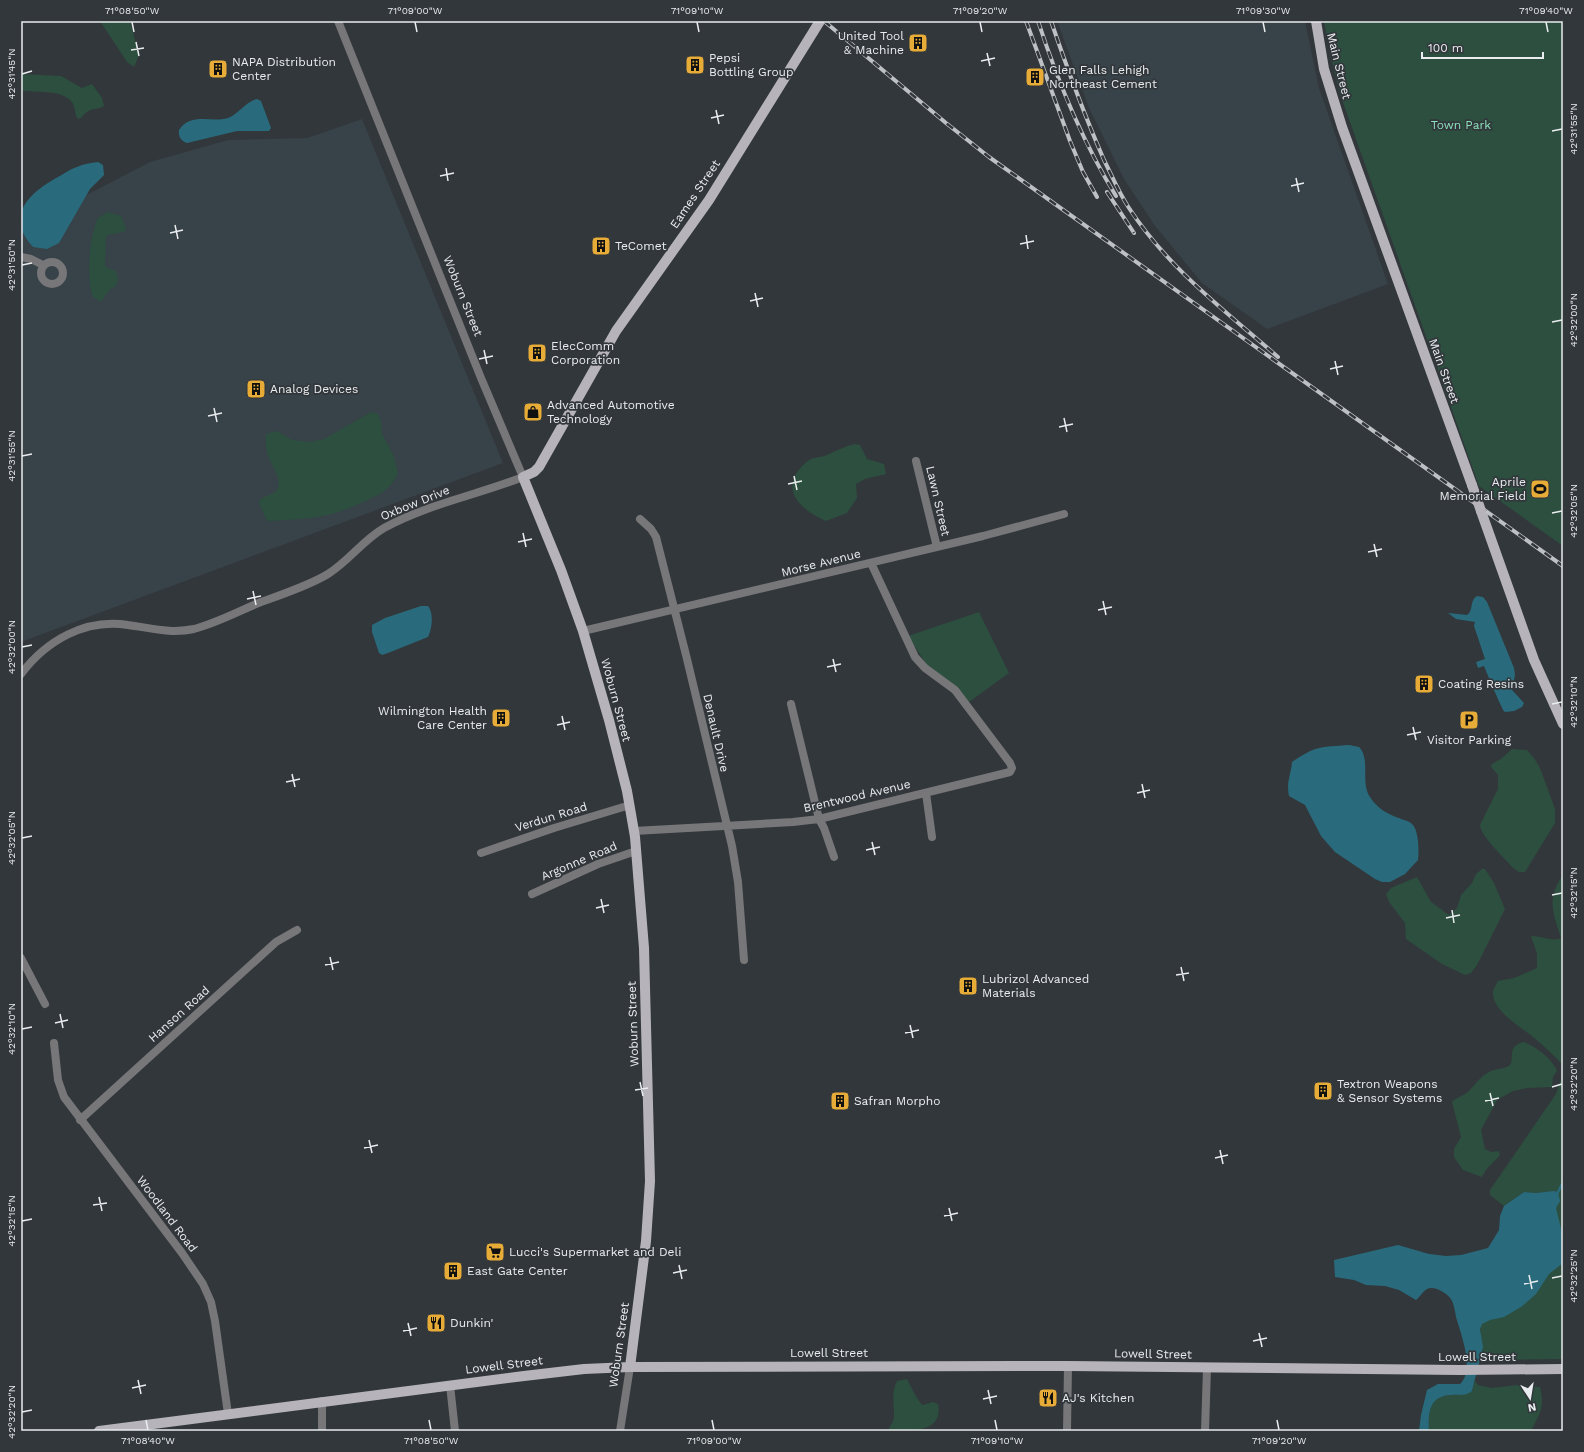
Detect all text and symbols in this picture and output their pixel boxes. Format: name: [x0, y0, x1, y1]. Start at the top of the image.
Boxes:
text: 71°08'50"W: [105, 5, 160, 16]
text: 71°09'00"W: [388, 5, 443, 16]
text: 71°09'10"W: [671, 5, 724, 16]
text: 71°09'20"W: [953, 5, 1008, 16]
text: 71°09'30"W: [1236, 5, 1291, 16]
text: 71°09'40"W: [1519, 5, 1573, 16]
place label: United Tool & Machine: [838, 29, 904, 57]
street label: Main Street: [1324, 31, 1354, 101]
building icon: United Tool & Machine: [907, 32, 929, 54]
scale bar: [1422, 34, 1543, 60]
text: 100 m: [1428, 41, 1463, 55]
text: 42°31'45"N: [6, 49, 17, 100]
place label: Pepsi Bottling Group: [709, 51, 794, 79]
building icon: Pepsi Bottling Group: [684, 54, 706, 76]
place label: NAPA Distribution Center: [232, 55, 336, 83]
building icon: NAPA Distribution Center: [207, 58, 229, 80]
place label: Glen Falls Lehigh Northeast Cement: [1049, 63, 1157, 91]
building icon: Glen Falls Lehigh Northeast Cement: [1024, 66, 1046, 88]
text: 42°31'55"N: [1568, 103, 1579, 155]
park label: Town Park: [1431, 118, 1491, 132]
street label: Eames Street: [667, 157, 723, 231]
building icon: TeComet: [590, 235, 612, 257]
text: 42°31'50"N: [6, 239, 17, 291]
place label: TeComet: [615, 239, 667, 253]
street label: Woburn Street: [440, 254, 486, 338]
text: 42°32'00"N: [1568, 293, 1579, 347]
street label: Main Street: [1426, 337, 1462, 405]
place label: ElecComm Corporation: [551, 339, 620, 367]
building icon: ElecComm Corporation: [526, 342, 548, 364]
building icon: Analog Devices: [245, 378, 267, 400]
place label: Analog Devices: [270, 382, 358, 396]
place label: Advanced Automotive Technology: [547, 398, 675, 426]
shop icon: Advanced Automotive Technology: [522, 401, 544, 423]
text: 42°31'55"N: [6, 430, 17, 482]
street label: Lawn Street: [923, 465, 953, 537]
place label: Aprile Memorial Field: [1439, 475, 1526, 503]
sports icon: Aprile Memorial Field: [1529, 478, 1551, 500]
street label: Oxbow Drive: [378, 483, 452, 523]
text: 42°32'05"N: [1568, 484, 1579, 538]
street label: Morse Avenue: [780, 546, 862, 580]
text: 42°32'00"N: [6, 620, 17, 674]
street label: Woburn Street: [598, 657, 634, 743]
building icon: Coating Resins: [1413, 673, 1435, 695]
text: 42°32'10"N: [1568, 676, 1579, 728]
place label: Coating Resins: [1438, 677, 1524, 691]
street label: Denault Drive: [700, 693, 732, 773]
place label: Wilmington Health Care Center: [378, 704, 487, 732]
building icon: Wilmington Health Care Center: [490, 707, 512, 729]
parking icon: Visitor Parking: [1458, 709, 1480, 731]
place label: Visitor Parking: [1427, 733, 1512, 747]
street label: Brentwood Avenue: [802, 777, 912, 815]
street label: Verdun Road: [513, 799, 589, 835]
text: 42°32'05"N: [6, 811, 17, 865]
street label: Argonne Road: [539, 839, 619, 883]
text: 42°32'15"N: [1568, 867, 1579, 919]
place label: Lubrizol Advanced Materials: [982, 972, 1089, 1000]
building icon: Lubrizol Advanced Materials: [957, 975, 979, 997]
street label: Woburn Street: [625, 981, 641, 1067]
street label: Hanson Road: [146, 983, 212, 1045]
text: 42°32'10"N: [6, 1003, 17, 1055]
text: 42°32'20"N: [1568, 1057, 1579, 1111]
place label: Textron Weapons & Sensor Systems: [1337, 1077, 1442, 1105]
building icon: Textron Weapons & Sensor Systems: [1312, 1080, 1334, 1102]
building icon: Safran Morpho: [829, 1090, 851, 1112]
place label: Safran Morpho: [854, 1094, 940, 1108]
street label: Woodland Road: [134, 1173, 200, 1255]
text: 42°32'15"N: [6, 1195, 17, 1247]
supermarket icon: Lucci's Supermarket and Deli: [484, 1241, 506, 1263]
place label: Lucci's Supermarket and Deli: [509, 1245, 681, 1259]
text: 42°32'25"N: [1568, 1249, 1579, 1303]
building icon: East Gate Center: [442, 1260, 464, 1282]
place label: East Gate Center: [467, 1264, 568, 1278]
street label: Woburn Street: [606, 1302, 632, 1388]
restaurant icon: Dunkin': [425, 1312, 447, 1334]
place label: Dunkin': [450, 1316, 494, 1330]
street label: Lowell Street: [790, 1346, 868, 1360]
street label: Lowell Street: [1114, 1346, 1192, 1362]
street label: Lowell Street: [1438, 1350, 1516, 1364]
street label: Lowell Street: [464, 1353, 544, 1377]
north arrow: [1510, 1378, 1550, 1418]
text: 42°32'20"N: [6, 1385, 17, 1439]
restaurant icon: AJ's Kitchen: [1037, 1387, 1059, 1409]
place label: AJ's Kitchen: [1062, 1391, 1134, 1405]
text: N: [1527, 1400, 1537, 1414]
text: 71°08'40"W: [121, 1435, 175, 1446]
text: 71°08'50"W: [404, 1435, 459, 1446]
text: 71°09'00"W: [687, 1435, 742, 1446]
text: 71°09'10"W: [971, 1435, 1024, 1446]
text: 71°09'20"W: [1252, 1435, 1307, 1446]

